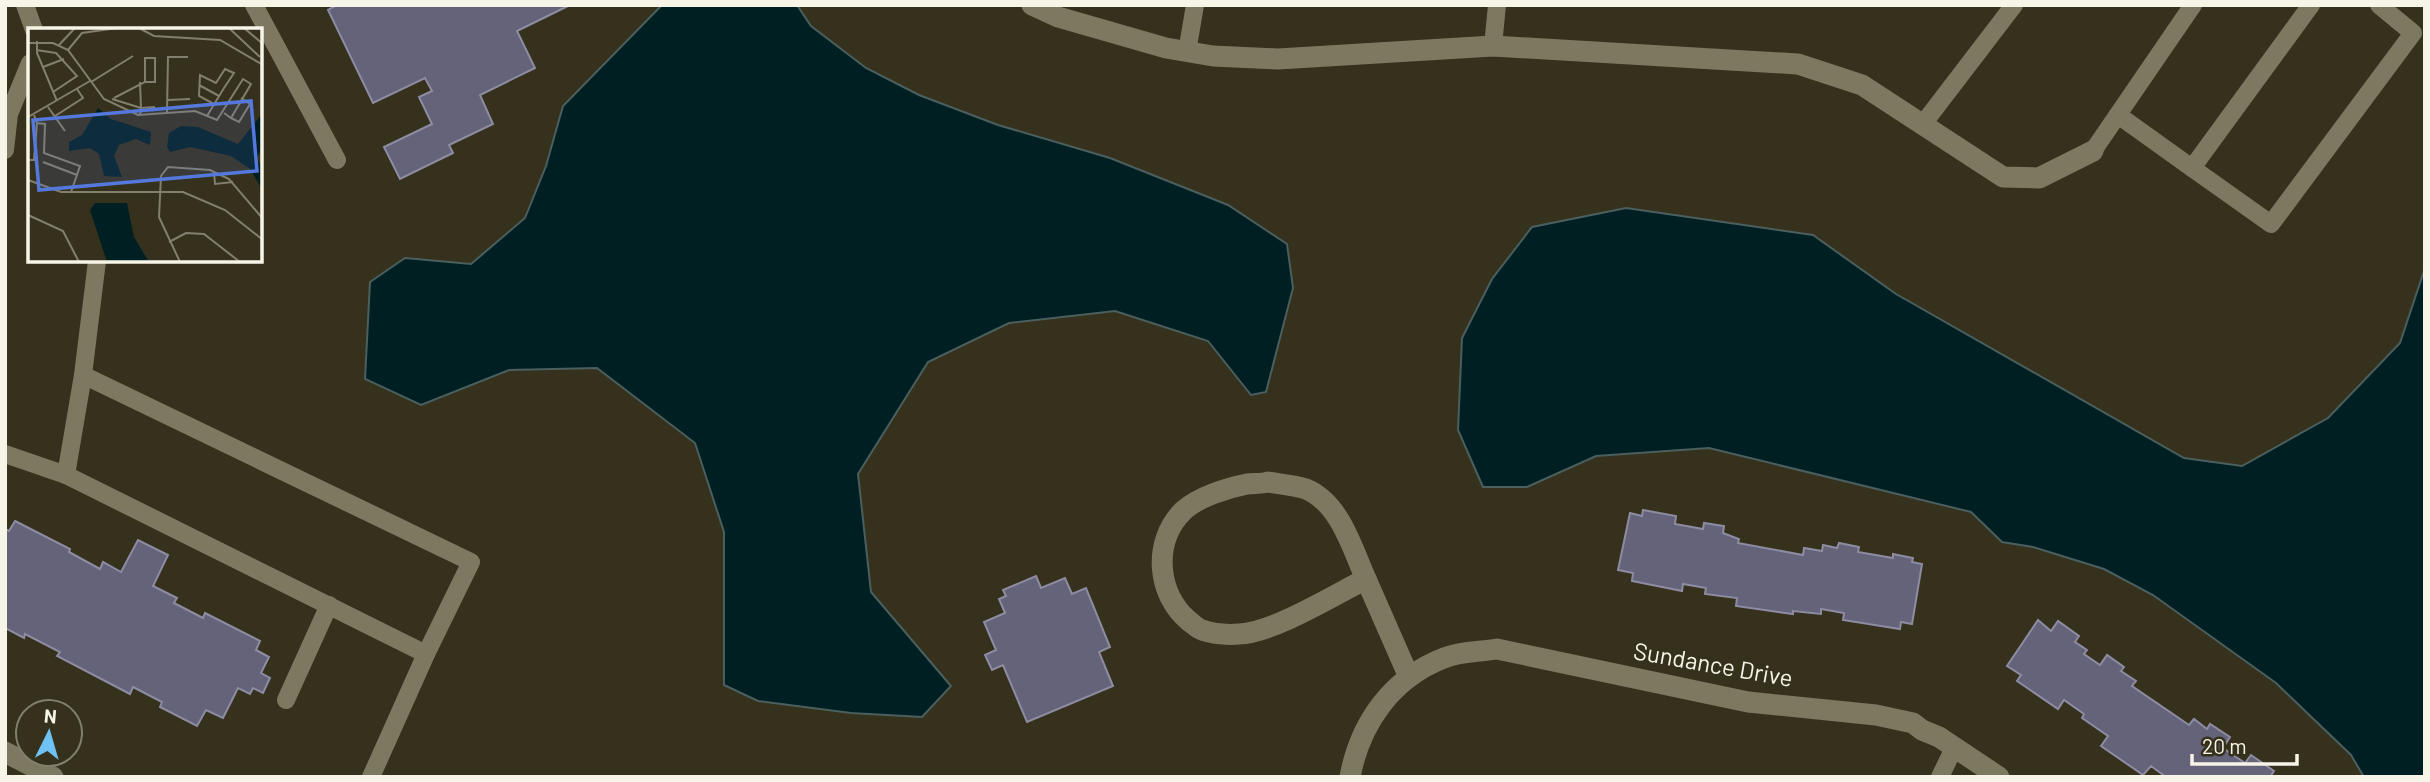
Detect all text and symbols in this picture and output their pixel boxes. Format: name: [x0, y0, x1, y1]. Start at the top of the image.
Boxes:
inset map: [28, 28, 262, 262]
street label: Sundance Drive: [1631, 635, 1795, 692]
north arrow: [14, 698, 84, 768]
text: N: [43, 704, 58, 728]
scale bar: [2192, 722, 2297, 766]
text: 20 m: [2202, 733, 2247, 758]

